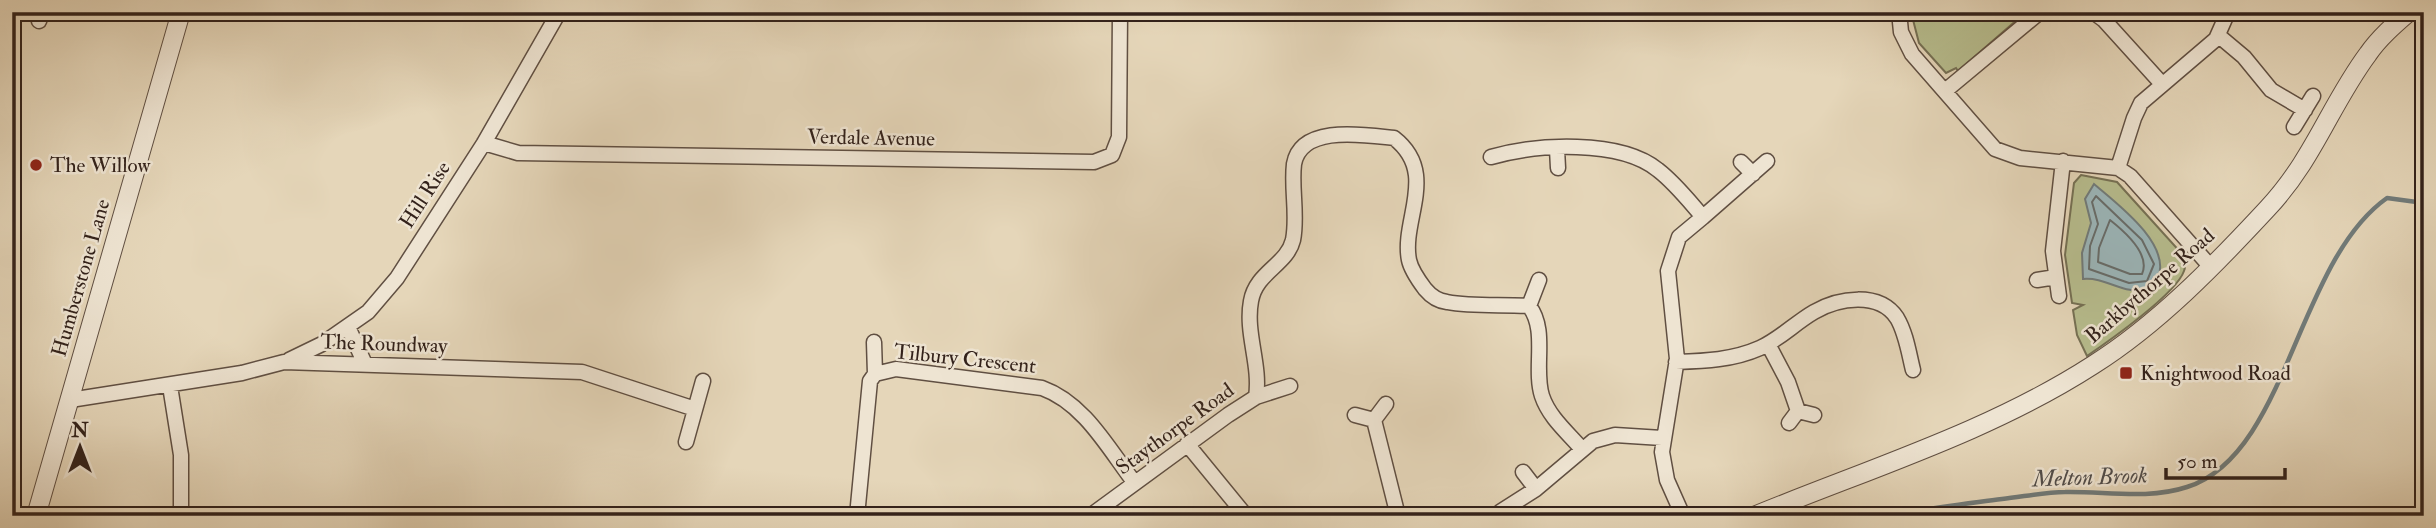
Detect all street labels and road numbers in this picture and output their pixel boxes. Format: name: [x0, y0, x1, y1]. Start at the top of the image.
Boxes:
street label: Verdale Avenue: [807, 123, 935, 153]
street label: Hill Rise: [393, 156, 457, 234]
street label: Humberstone Lane: [46, 196, 116, 360]
street label: Barkbythorpe Road: [2080, 222, 2221, 350]
street label: The Roundway: [320, 328, 449, 360]
street label: Tilbury Crescent: [893, 338, 1037, 380]
street label: Staythorpe Road: [1111, 377, 1240, 481]

